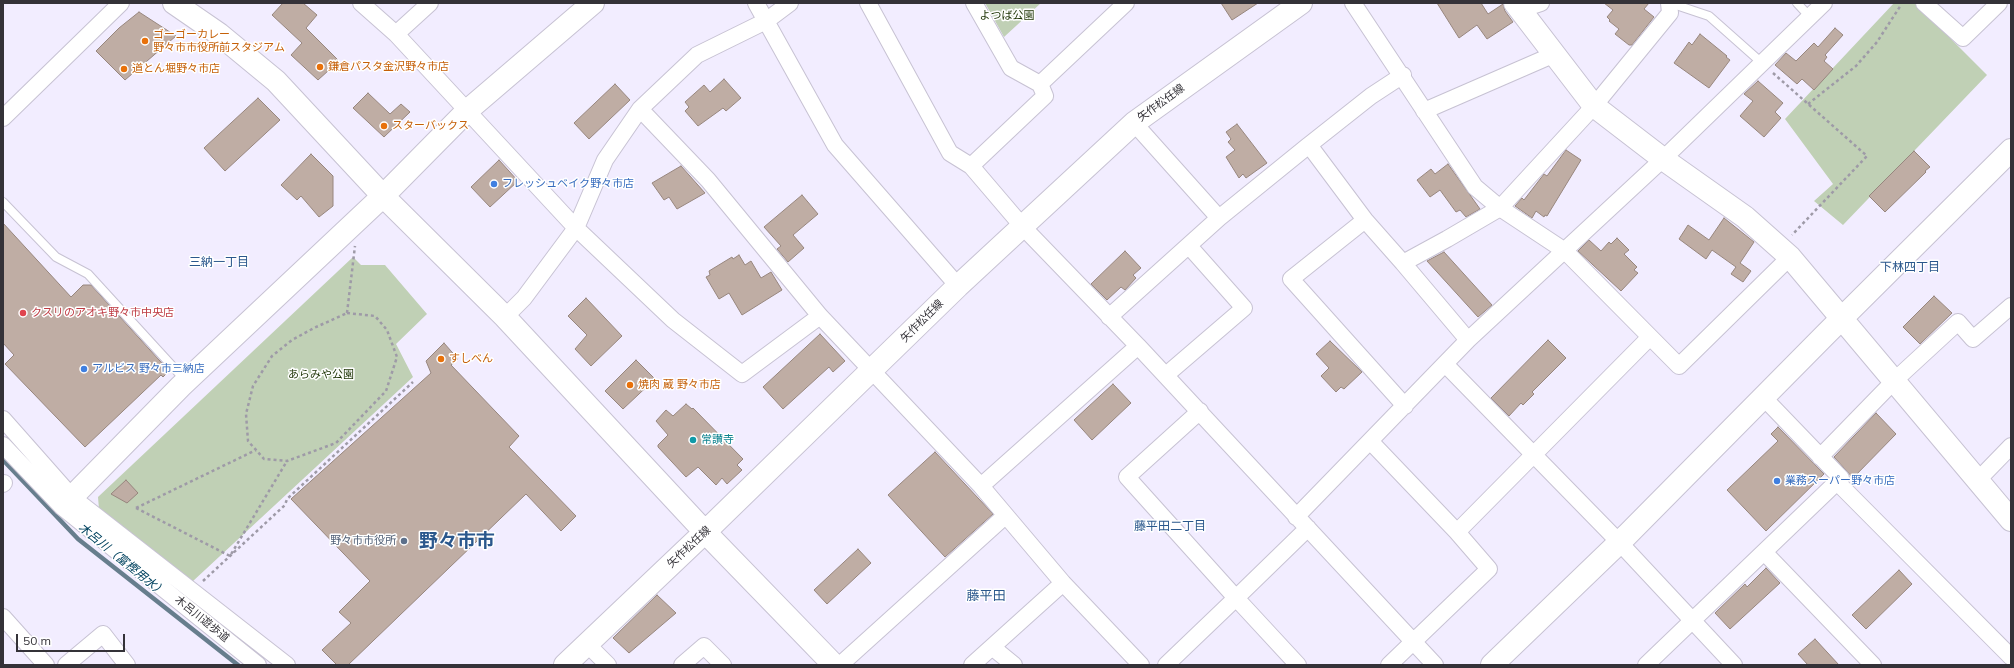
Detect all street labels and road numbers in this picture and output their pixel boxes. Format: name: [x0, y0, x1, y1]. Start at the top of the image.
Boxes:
street label: 矢作松任線: [1135, 81, 1187, 125]
street label: 矢作松任線: [898, 297, 946, 345]
street label: 矢作松任線: [664, 523, 714, 571]
street label: 木呂川遊歩道: [172, 593, 232, 645]

